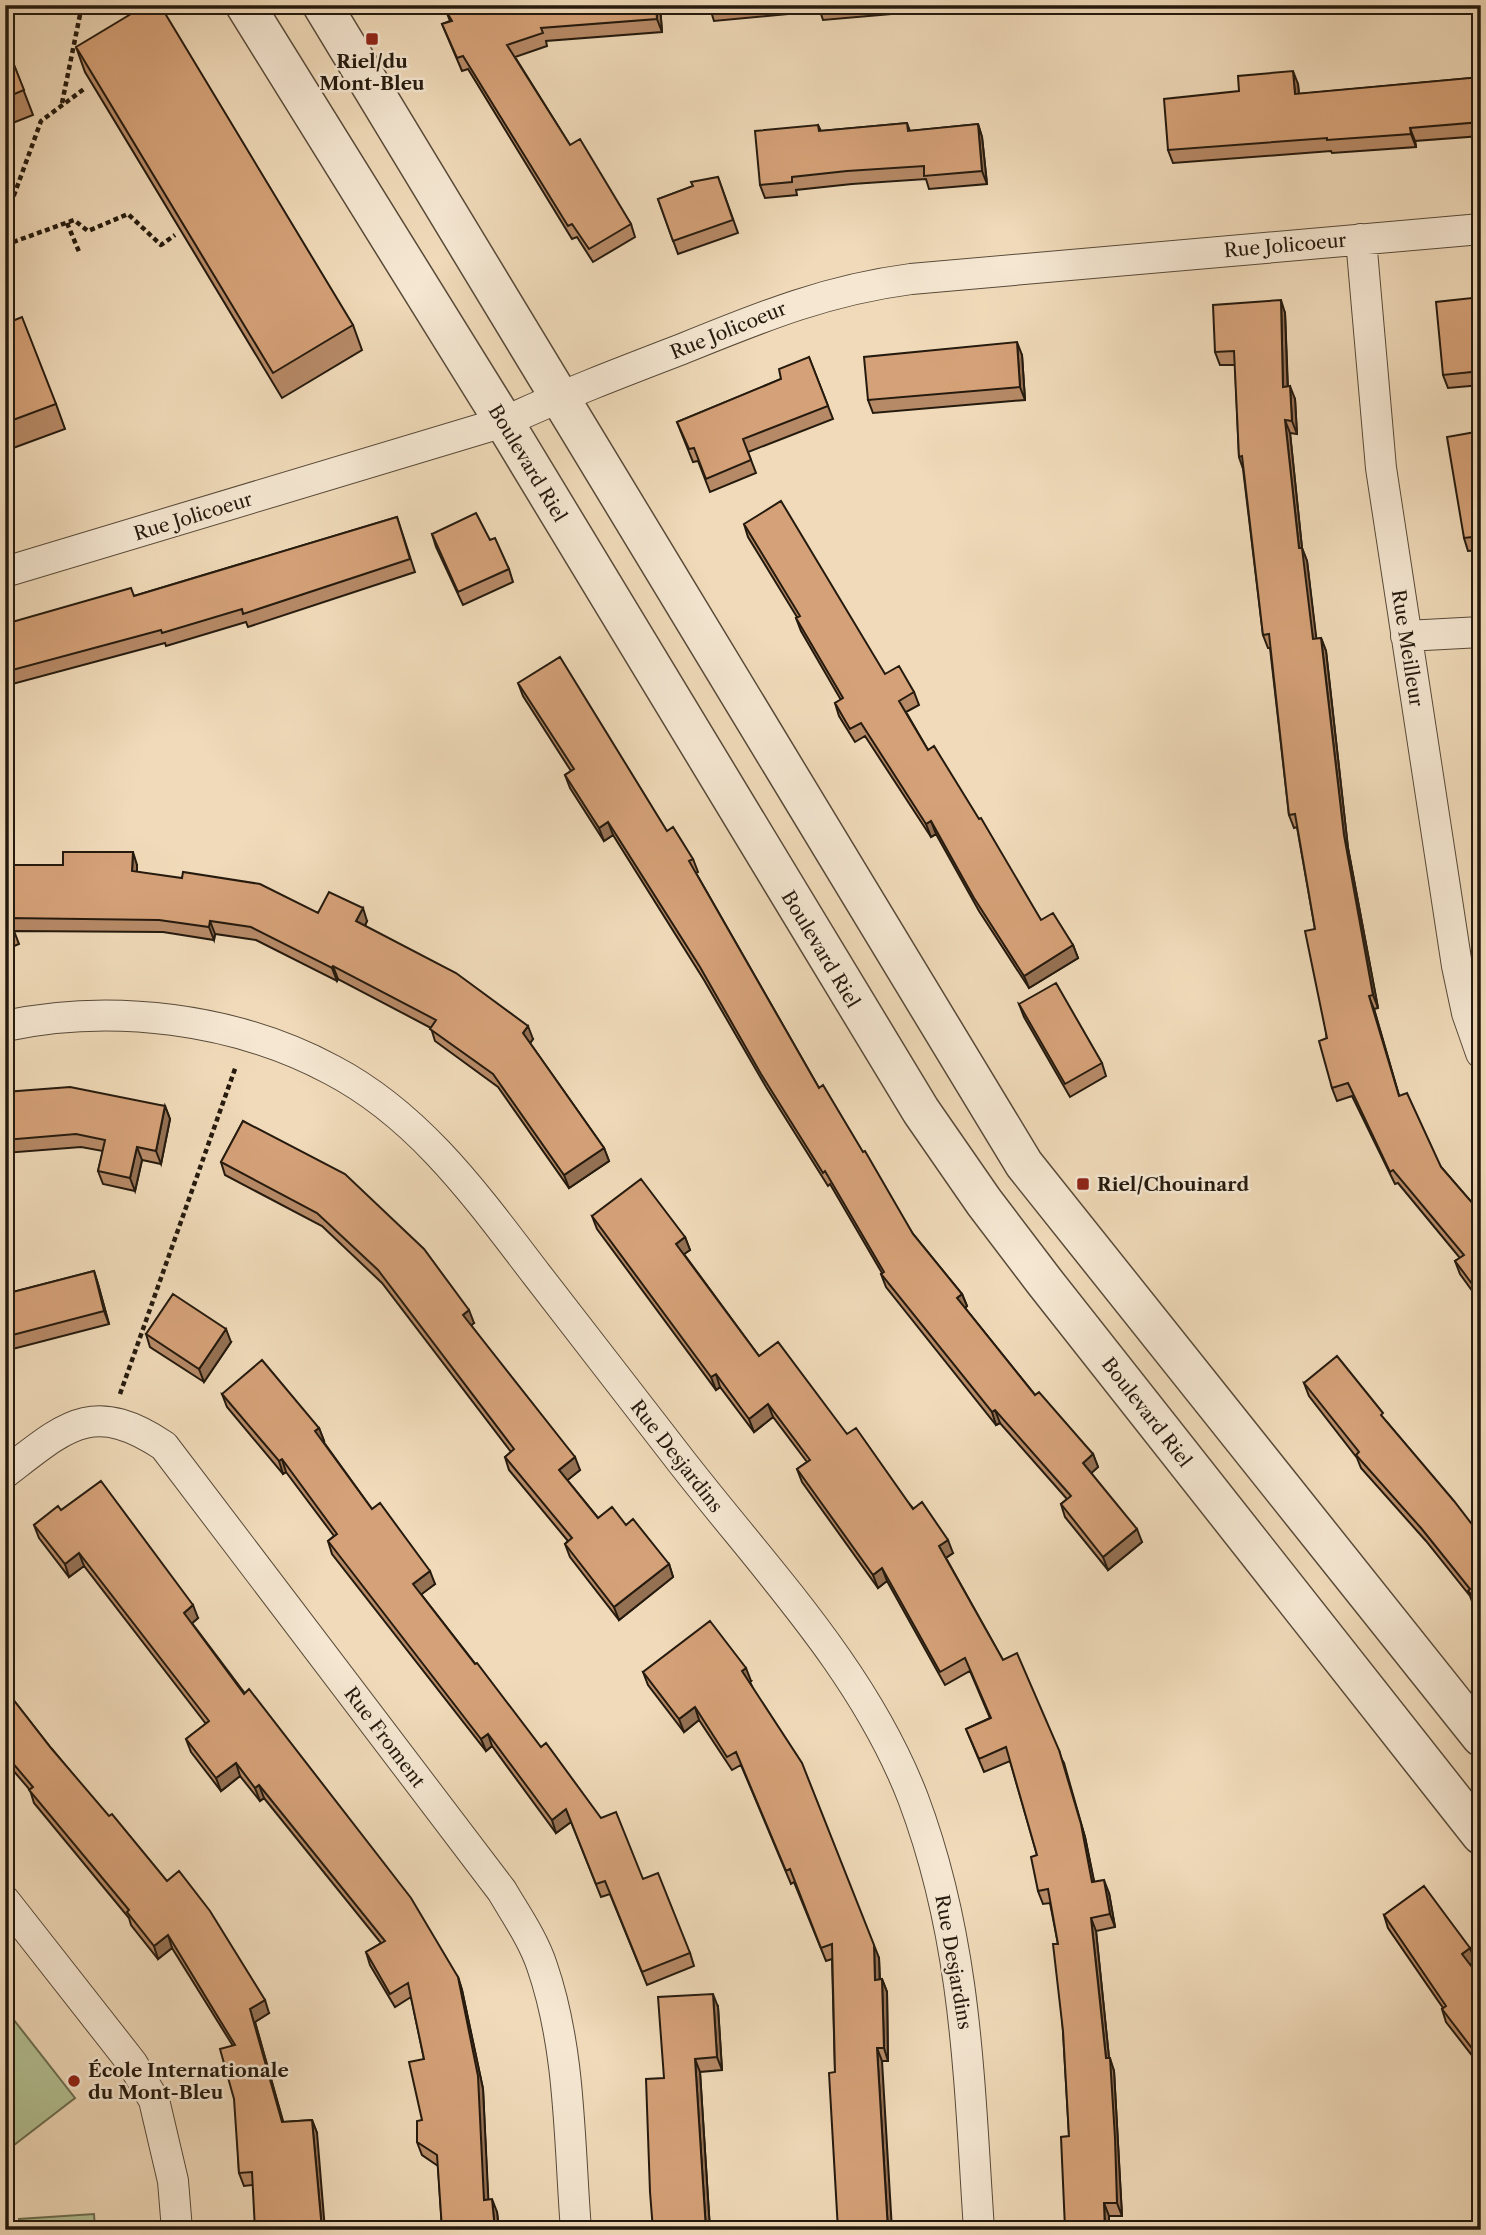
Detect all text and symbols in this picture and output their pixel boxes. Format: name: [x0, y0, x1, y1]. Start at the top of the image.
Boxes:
marker: Riel/du Mont-Bleu: [364, 31, 380, 47]
place label: Riel/du Mont-Bleu: [319, 50, 425, 95]
street label: Rue Jolicoeur: [1223, 229, 1347, 262]
street label: Rue Jolicoeur: [667, 297, 789, 364]
street label: Boulevard Riel: [484, 400, 572, 526]
street label: Rue Jolicoeur: [131, 488, 255, 545]
street label: Rue Meilleur: [1387, 588, 1428, 708]
street label: Boulevard Riel: [777, 886, 865, 1012]
place label: Riel/Chouinard: [1097, 1173, 1249, 1196]
marker: Riel/Chouinard: [1075, 1176, 1091, 1192]
street label: Boulevard Riel: [1097, 1353, 1197, 1472]
street label: Rue Desjardins: [626, 1396, 728, 1517]
street label: Rue Froment: [339, 1682, 430, 1792]
street label: Rue Desjardins: [930, 1893, 977, 2031]
place label: École Internationale du Mont-Bleu: [88, 2059, 289, 2104]
marker: École Internationale du Mont-Bleu: [66, 2073, 82, 2089]

